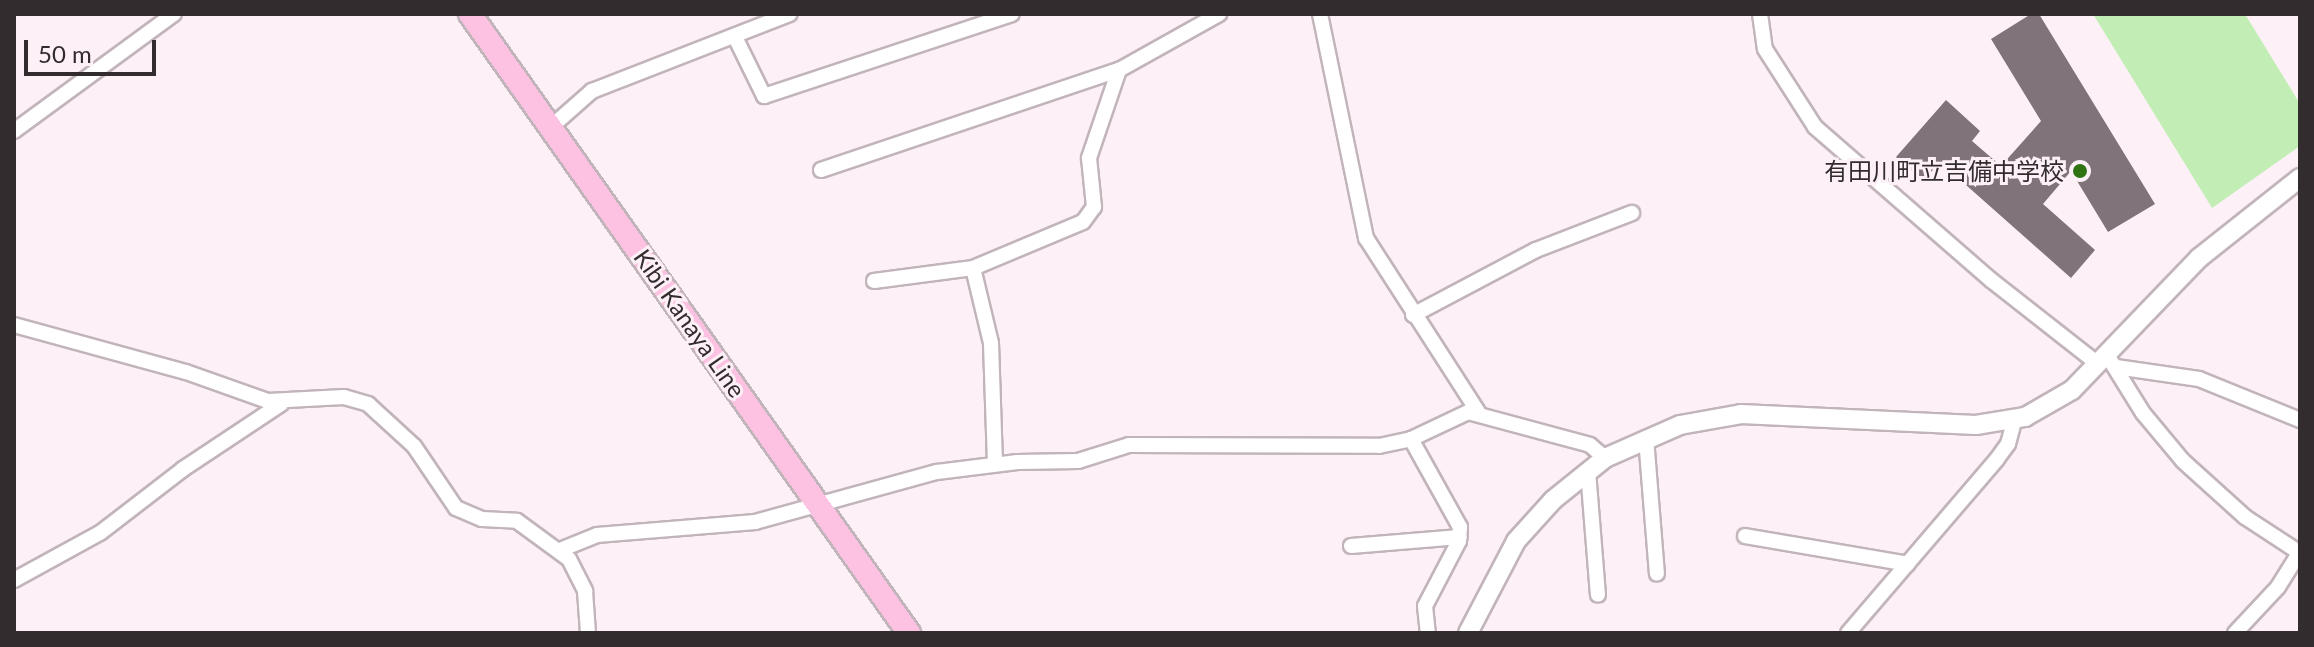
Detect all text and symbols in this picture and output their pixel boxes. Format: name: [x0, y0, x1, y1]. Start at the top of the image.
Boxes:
scale bar: [28, 24, 160, 74]
text: 50 m: [38, 39, 92, 68]
place label: 有田川町立吉備中学校: [1824, 157, 2064, 185]
marker: 有田川町立吉備中学校: [2071, 162, 2089, 180]
street label: Kibi Kanaya Line: [628, 243, 752, 403]

